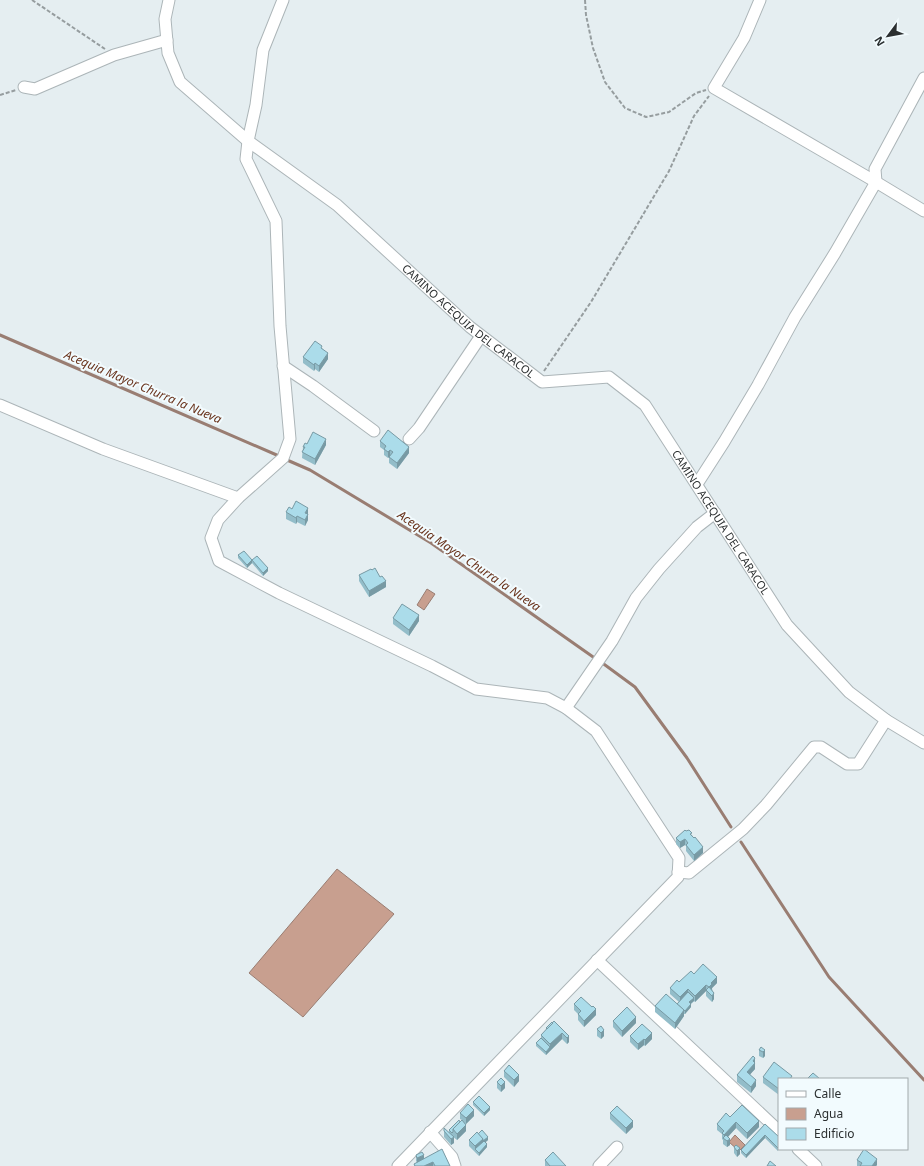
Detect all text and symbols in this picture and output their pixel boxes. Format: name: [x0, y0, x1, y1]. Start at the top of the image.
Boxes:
north arrow: [868, 16, 908, 56]
text: N: [870, 34, 888, 49]
street label: CAMINO ACEQUIA DEL CARACOL: [399, 260, 538, 381]
water label: Acequia Mayor Churra la Nueva: [61, 345, 225, 427]
street label: CAMINO ACEQUIA DEL CARACOL: [669, 447, 773, 597]
water label: Acequia Mayor Churra la Nueva: [394, 506, 544, 615]
legend: [778, 1078, 908, 1150]
text: Calle: [814, 1085, 842, 1102]
text: Agua: [814, 1105, 843, 1122]
text: Edificio: [814, 1125, 855, 1142]

